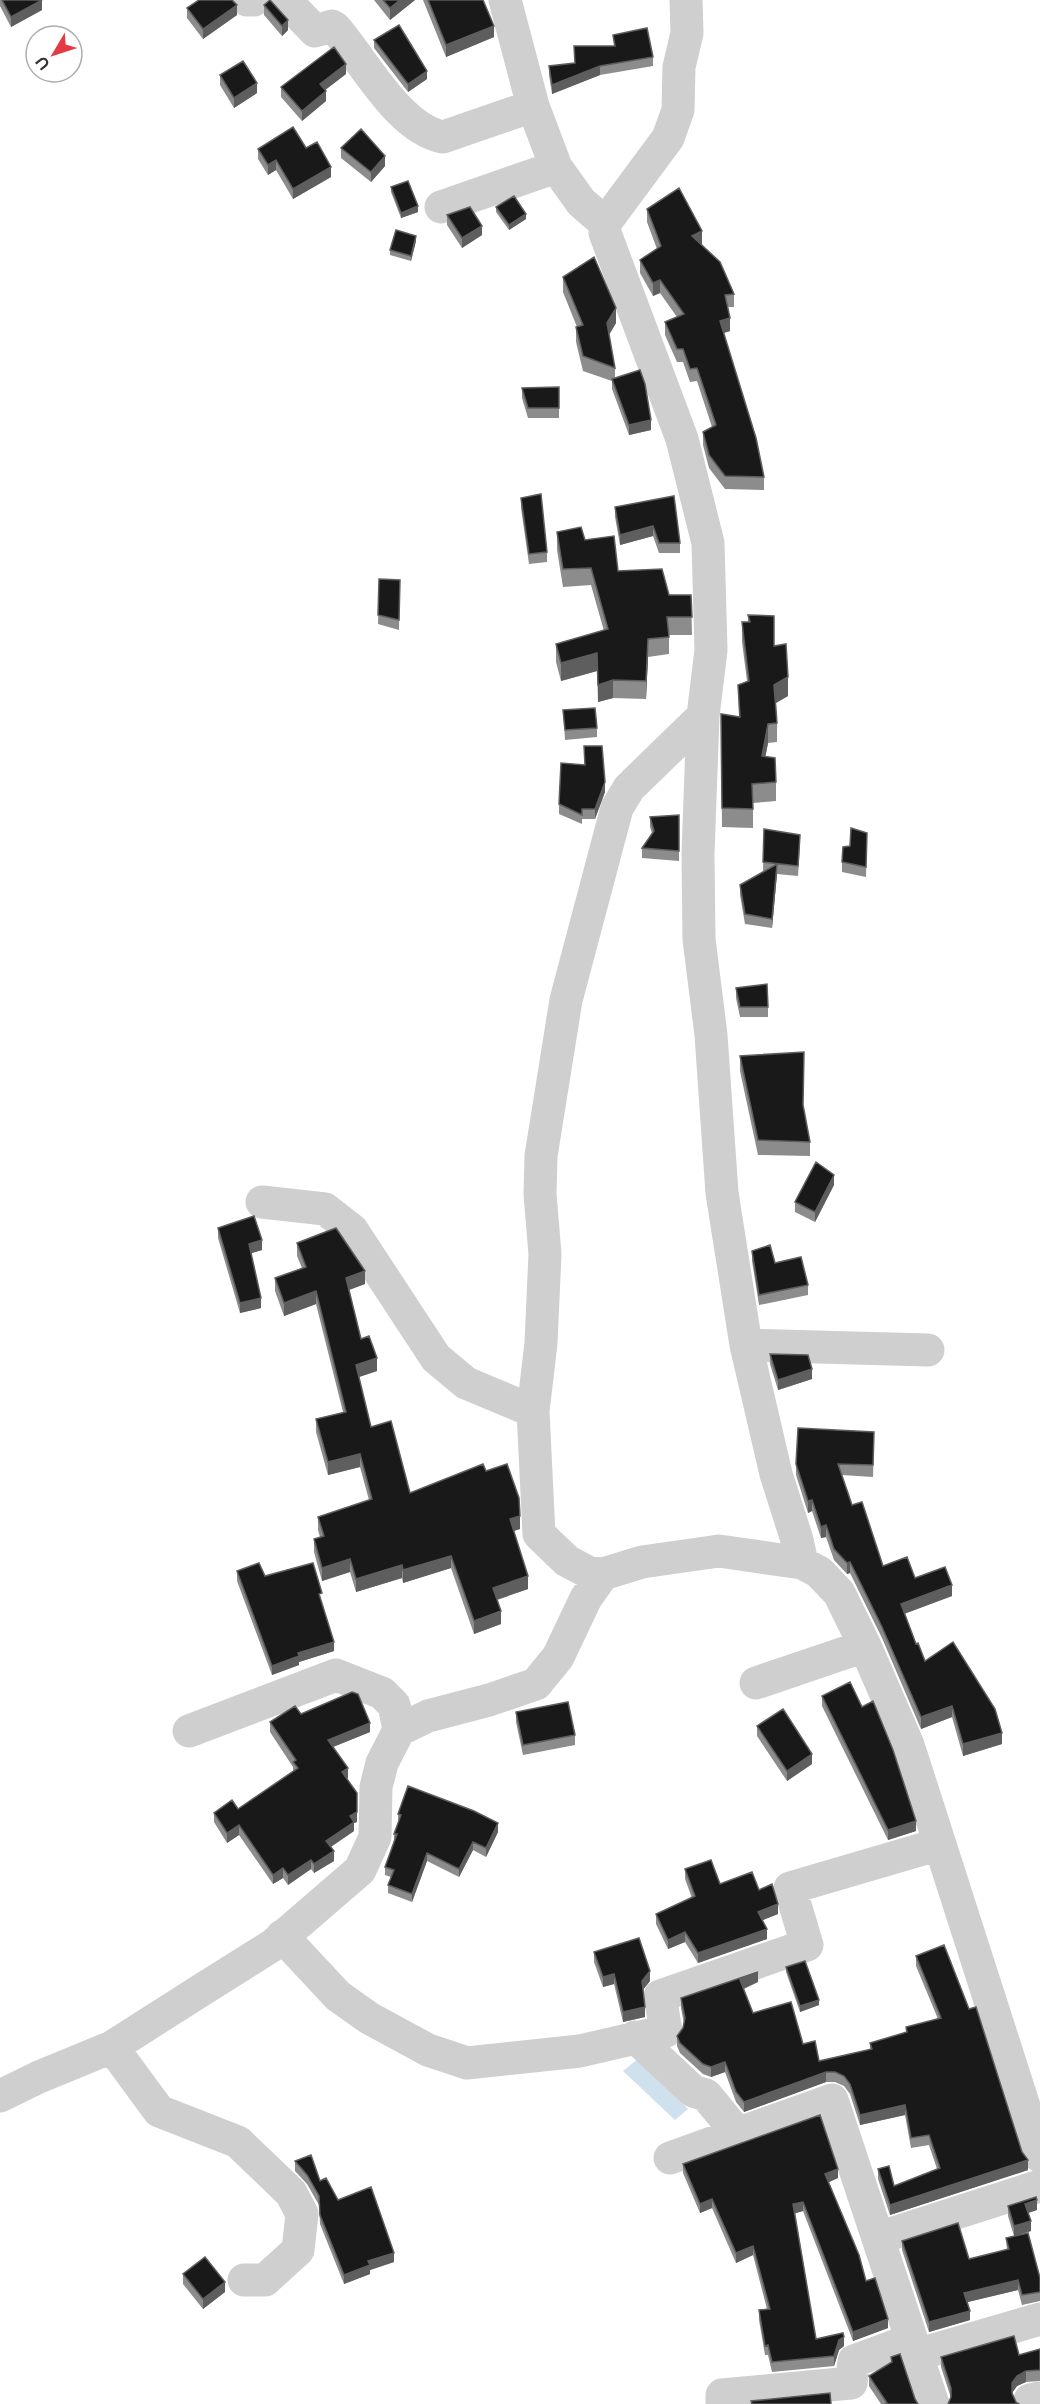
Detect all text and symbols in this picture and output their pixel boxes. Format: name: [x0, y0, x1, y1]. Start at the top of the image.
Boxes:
north arrow: [24, 24, 84, 84]
text: U: [32, 52, 54, 74]

